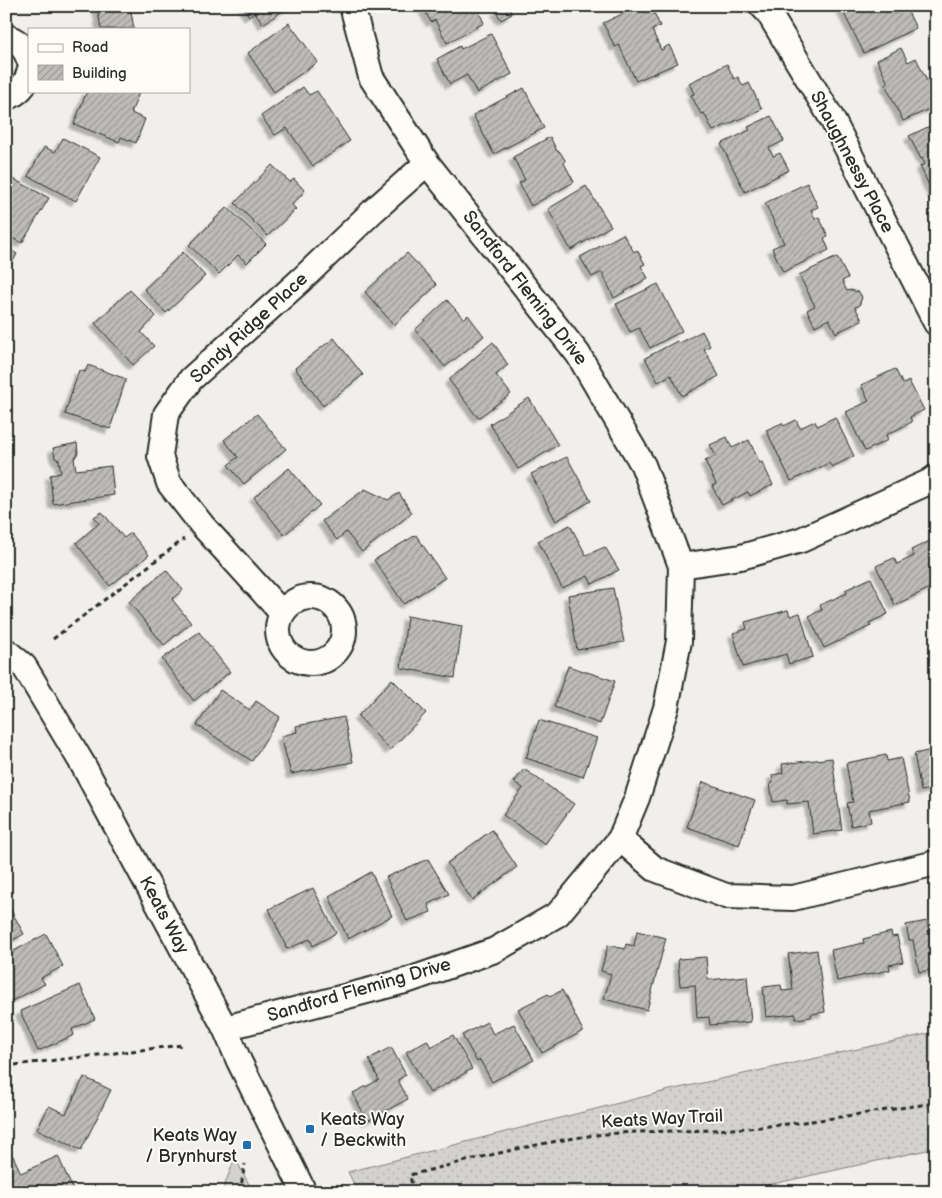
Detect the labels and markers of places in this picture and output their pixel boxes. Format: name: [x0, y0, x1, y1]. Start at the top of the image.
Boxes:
place label: Keats Way / Beckwith: [320, 1109, 406, 1151]
marker: Keats Way / Beckwith: [304, 1123, 316, 1135]
place label: Keats Way / Brynhurst: [145, 1125, 238, 1167]
marker: Keats Way / Brynhurst: [241, 1139, 253, 1151]

